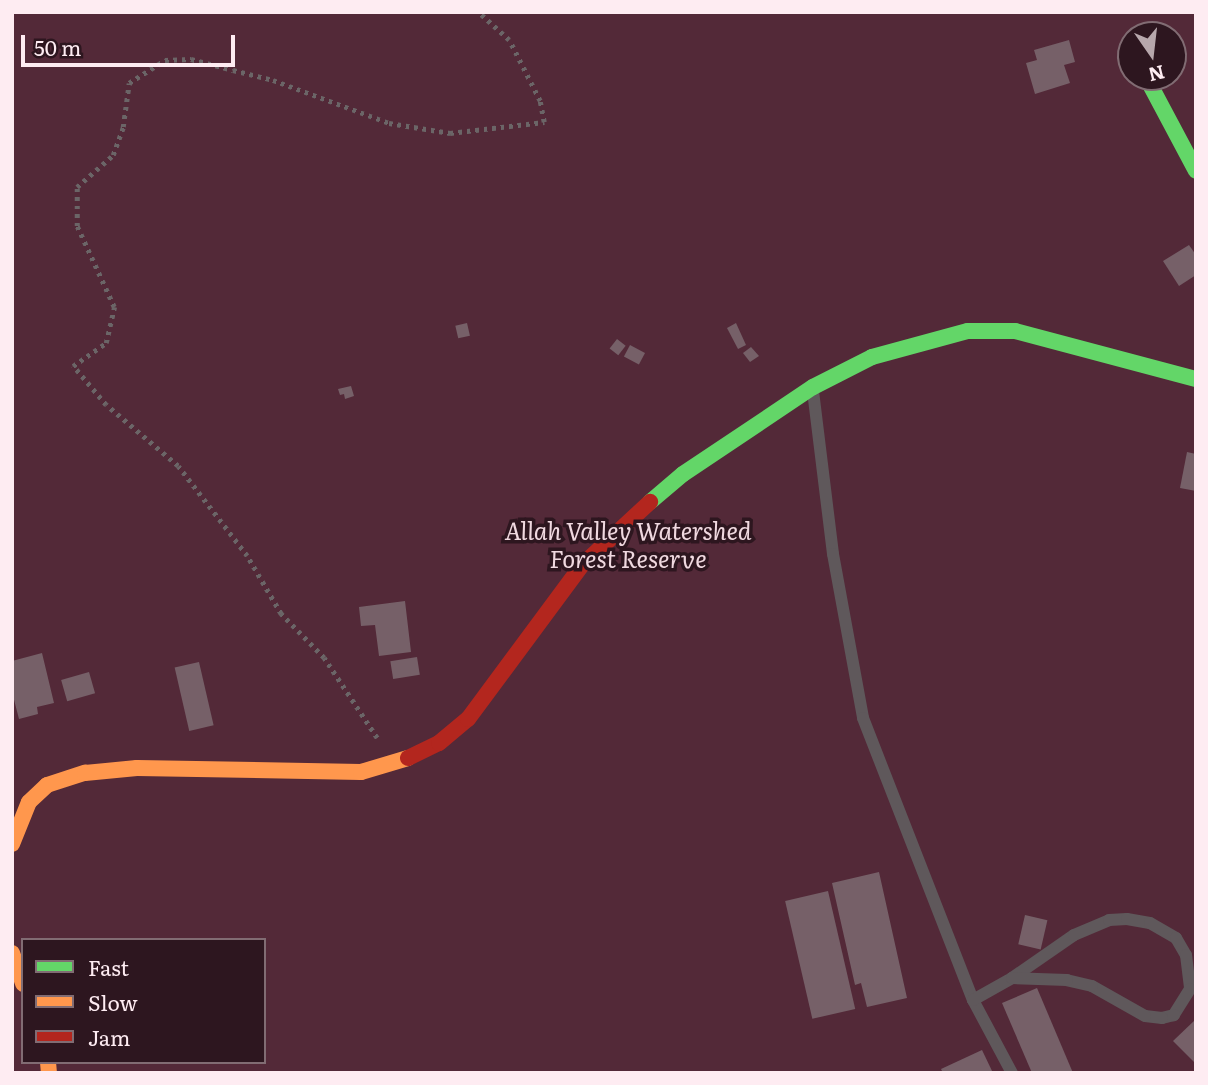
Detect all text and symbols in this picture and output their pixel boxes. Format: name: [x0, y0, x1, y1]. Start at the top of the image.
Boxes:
scale bar: [24, 21, 238, 65]
north arrow: [1117, 21, 1187, 91]
text: 50 m: [34, 31, 81, 62]
text: N: [1145, 59, 1168, 90]
park label: Allah Valley Watershed Forest Reserve: [504, 516, 752, 572]
legend: [21, 938, 266, 1064]
text: Fast: [88, 951, 129, 982]
text: Slow: [88, 986, 138, 1017]
text: Jam: [88, 1021, 130, 1052]

